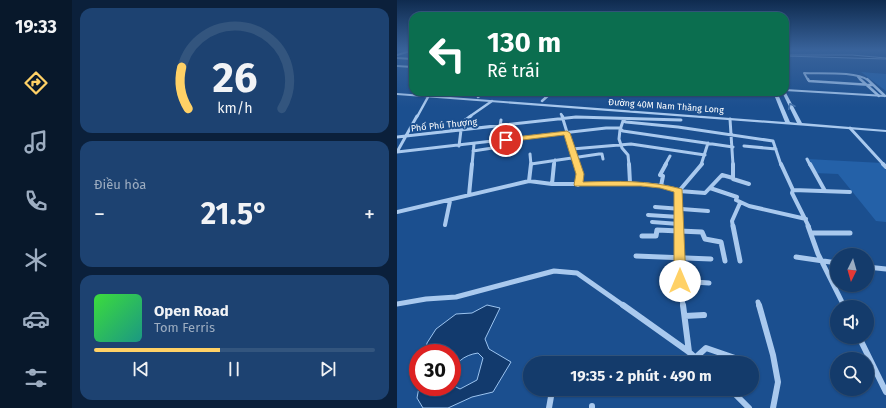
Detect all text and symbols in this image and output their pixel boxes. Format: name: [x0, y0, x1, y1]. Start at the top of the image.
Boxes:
text: 19:33: [15, 16, 57, 38]
text: 130 m: [487, 26, 561, 59]
icon: left: [421, 28, 473, 80]
text: 26: [212, 52, 257, 102]
text: Rẽ trái: [487, 60, 540, 82]
icon: directions: [22, 69, 50, 97]
street label: Đường 40M Nam Thăng Long: [608, 97, 724, 115]
text: km/h: [217, 99, 252, 116]
one-way arrow: [788, 103, 796, 110]
street label: Phố Phú Thượng: [410, 116, 478, 133]
pin: [489, 123, 523, 157]
icon: music: [22, 128, 50, 156]
icon: arrive: [495, 129, 517, 151]
text: Điều hòa: [94, 177, 146, 192]
icon: phone: [22, 187, 50, 215]
text: 21.5°: [201, 196, 268, 232]
text: −: [94, 201, 105, 228]
text: +: [364, 201, 375, 228]
icon: climate: [22, 246, 50, 274]
north arrow: [830, 248, 874, 292]
map controls: [830, 248, 874, 396]
position arrow: [659, 260, 701, 302]
button: sound: [830, 300, 874, 344]
text: Open Road: [154, 302, 229, 320]
icon: car: [22, 305, 50, 333]
text: Tom Ferris: [154, 320, 215, 335]
speed limit sign: 30: [409, 344, 461, 396]
button: search: [830, 352, 874, 396]
icon: previous: [130, 358, 152, 380]
icon: pause: [223, 358, 245, 380]
icon: next: [317, 358, 339, 380]
icon: filters: [22, 364, 50, 392]
text: 19:35 · 2 phút · 490 m: [570, 367, 712, 385]

